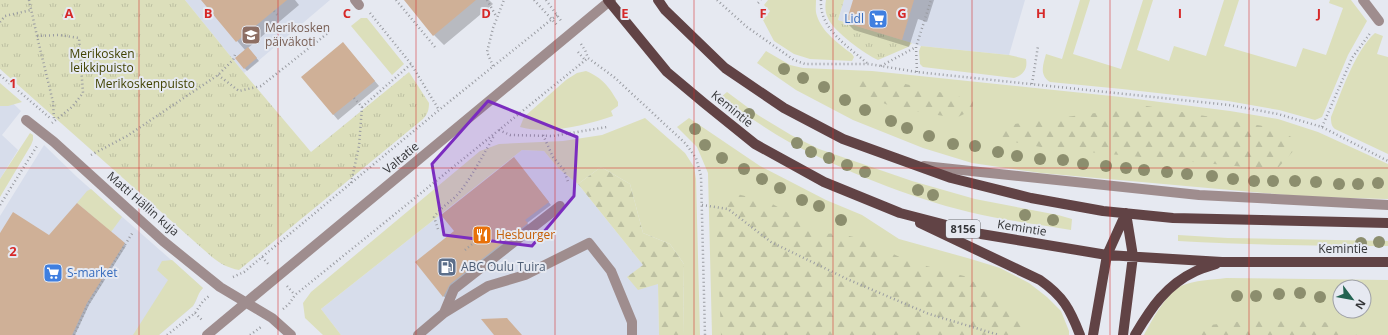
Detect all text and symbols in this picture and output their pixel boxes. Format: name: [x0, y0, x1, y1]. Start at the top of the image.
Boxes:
text: A: [65, 4, 74, 22]
text: B: [204, 4, 213, 22]
text: C: [343, 4, 351, 22]
text: D: [481, 4, 491, 22]
text: E: [621, 4, 629, 22]
text: F: [759, 4, 767, 22]
text: G: [897, 4, 907, 22]
text: H: [1036, 4, 1046, 22]
text: I: [1178, 4, 1182, 22]
text: J: [1316, 4, 1321, 22]
supermarket icon: Lidl: [867, 8, 889, 30]
place label: Lidl: [844, 10, 864, 27]
place label: Merikosken päiväkoti: [265, 19, 330, 50]
school or university icon: Merikosken päiväkoti: [240, 24, 262, 46]
park label: Merikosken leikkipuisto: [69, 45, 135, 76]
text: 1: [9, 74, 17, 92]
park label: Merikoskenpuisto: [95, 75, 195, 92]
street label: Kemintie: [708, 86, 757, 131]
street label: Valtatie: [379, 137, 422, 178]
street label: Matti Hällin kuja: [104, 167, 183, 240]
street label: Kemintie: [996, 215, 1048, 240]
road number: 8156: [946, 220, 980, 238]
restaurant icon: Hesburger: [471, 224, 493, 246]
place label: Hesburger: [496, 226, 555, 243]
street label: Kemintie: [1318, 240, 1368, 257]
text: 2: [9, 242, 17, 260]
fuel station icon: ABC Oulu Tuira: [436, 256, 458, 278]
place label: ABC Oulu Tuira: [461, 258, 546, 275]
supermarket icon: S-market: [42, 262, 64, 284]
place label: S-market: [67, 264, 117, 281]
north arrow: [1332, 279, 1372, 319]
text: N: [1352, 297, 1370, 312]

